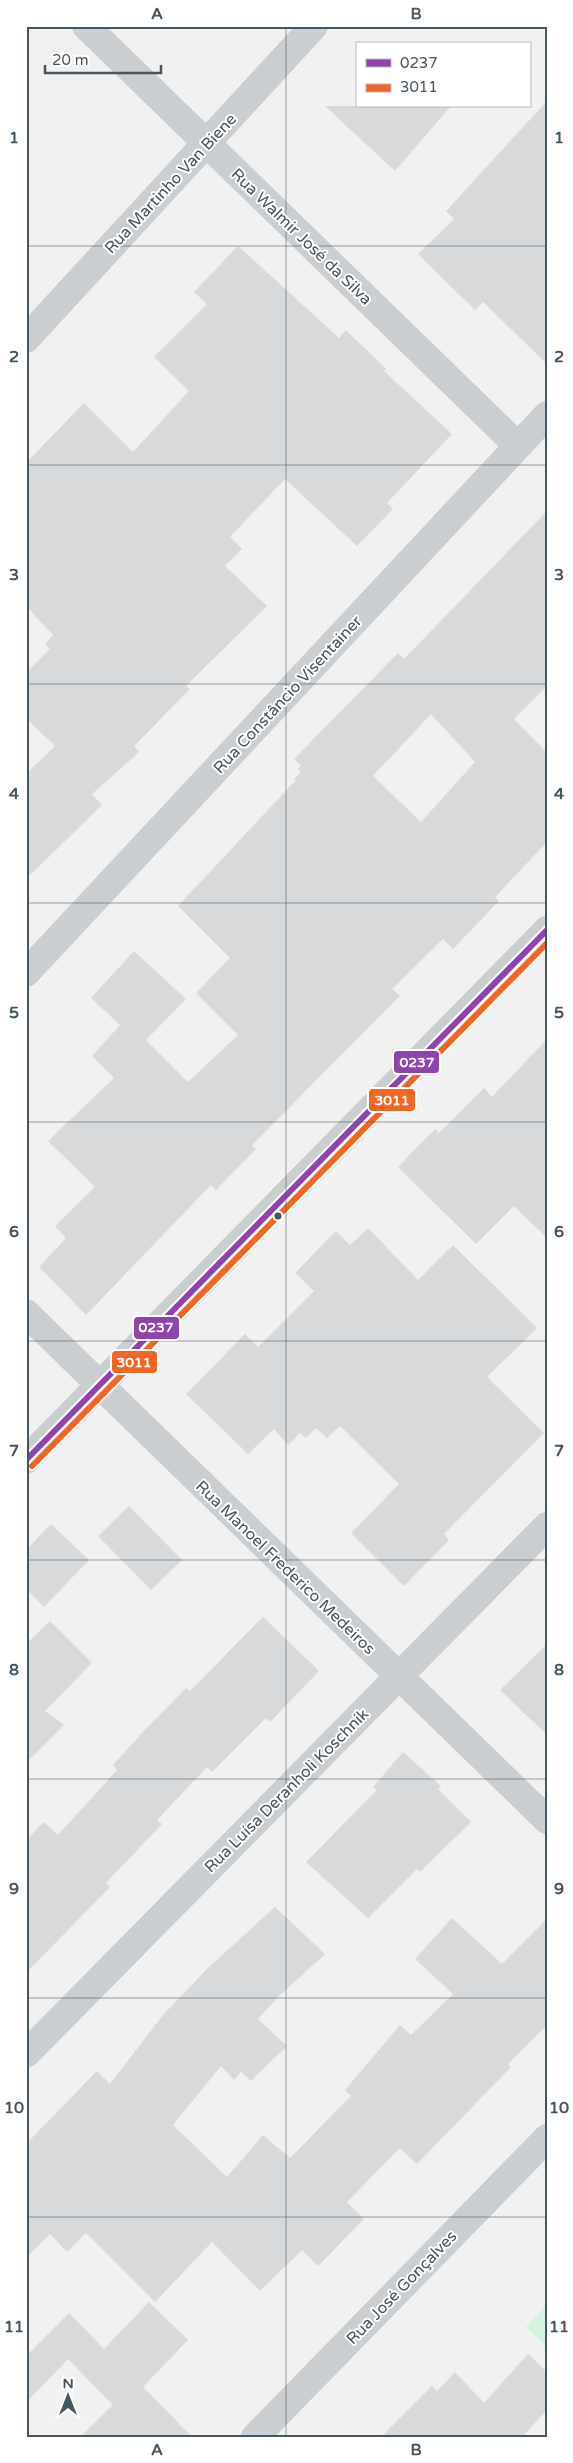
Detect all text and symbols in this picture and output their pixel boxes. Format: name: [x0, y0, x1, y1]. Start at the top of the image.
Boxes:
text: A: [151, 4, 163, 24]
text: B: [410, 4, 422, 24]
scale bar: [45, 42, 161, 74]
legend: [356, 42, 530, 108]
text: 20 m: [52, 51, 89, 69]
text: 0237: [400, 54, 438, 72]
text: 3011: [400, 78, 438, 96]
street label: Rua Martinho Van Biene: [101, 109, 241, 258]
text: 1: [9, 128, 19, 148]
text: 1: [554, 128, 564, 148]
street label: Rua Walmir José da Silva: [227, 164, 376, 309]
text: 2: [9, 347, 19, 367]
text: 2: [554, 347, 564, 367]
text: 3: [9, 565, 19, 585]
text: 3: [554, 565, 564, 585]
street label: Rua Constâncio Visentainer: [209, 611, 367, 778]
text: 4: [9, 784, 19, 804]
text: 4: [554, 784, 564, 804]
text: 5: [9, 1003, 19, 1023]
text: 5: [554, 1003, 564, 1023]
line badge: 0237: [393, 1050, 440, 1074]
text: 0237: [399, 1054, 435, 1071]
line badge: 3011: [368, 1088, 416, 1112]
text: 3011: [374, 1092, 410, 1109]
unlabelled marker: [273, 1211, 283, 1221]
text: 6: [9, 1222, 19, 1242]
text: 6: [554, 1222, 564, 1242]
line badge: 0237: [133, 1316, 180, 1340]
text: 0237: [138, 1319, 174, 1336]
line badge: 3011: [111, 1350, 158, 1374]
text: 3011: [116, 1354, 152, 1371]
text: 7: [9, 1441, 19, 1461]
text: 7: [554, 1441, 564, 1461]
street label: Rua Manoel Frederico Medeiros: [191, 1476, 379, 1659]
text: 8: [9, 1660, 19, 1680]
text: 8: [554, 1660, 564, 1680]
street label: Rua Luísa Deranholi Koschnik: [200, 1704, 373, 1877]
text: 9: [9, 1879, 19, 1899]
text: 9: [554, 1879, 564, 1899]
text: 10: [4, 2098, 24, 2118]
text: 10: [549, 2098, 569, 2118]
street label: Rua José Gonçalves: [342, 2227, 461, 2349]
text: 11: [4, 2317, 24, 2337]
text: 11: [549, 2317, 569, 2337]
north arrow: [42, 2370, 92, 2420]
text: N: [62, 2375, 74, 2392]
text: A: [151, 2440, 163, 2460]
text: B: [410, 2440, 422, 2460]

